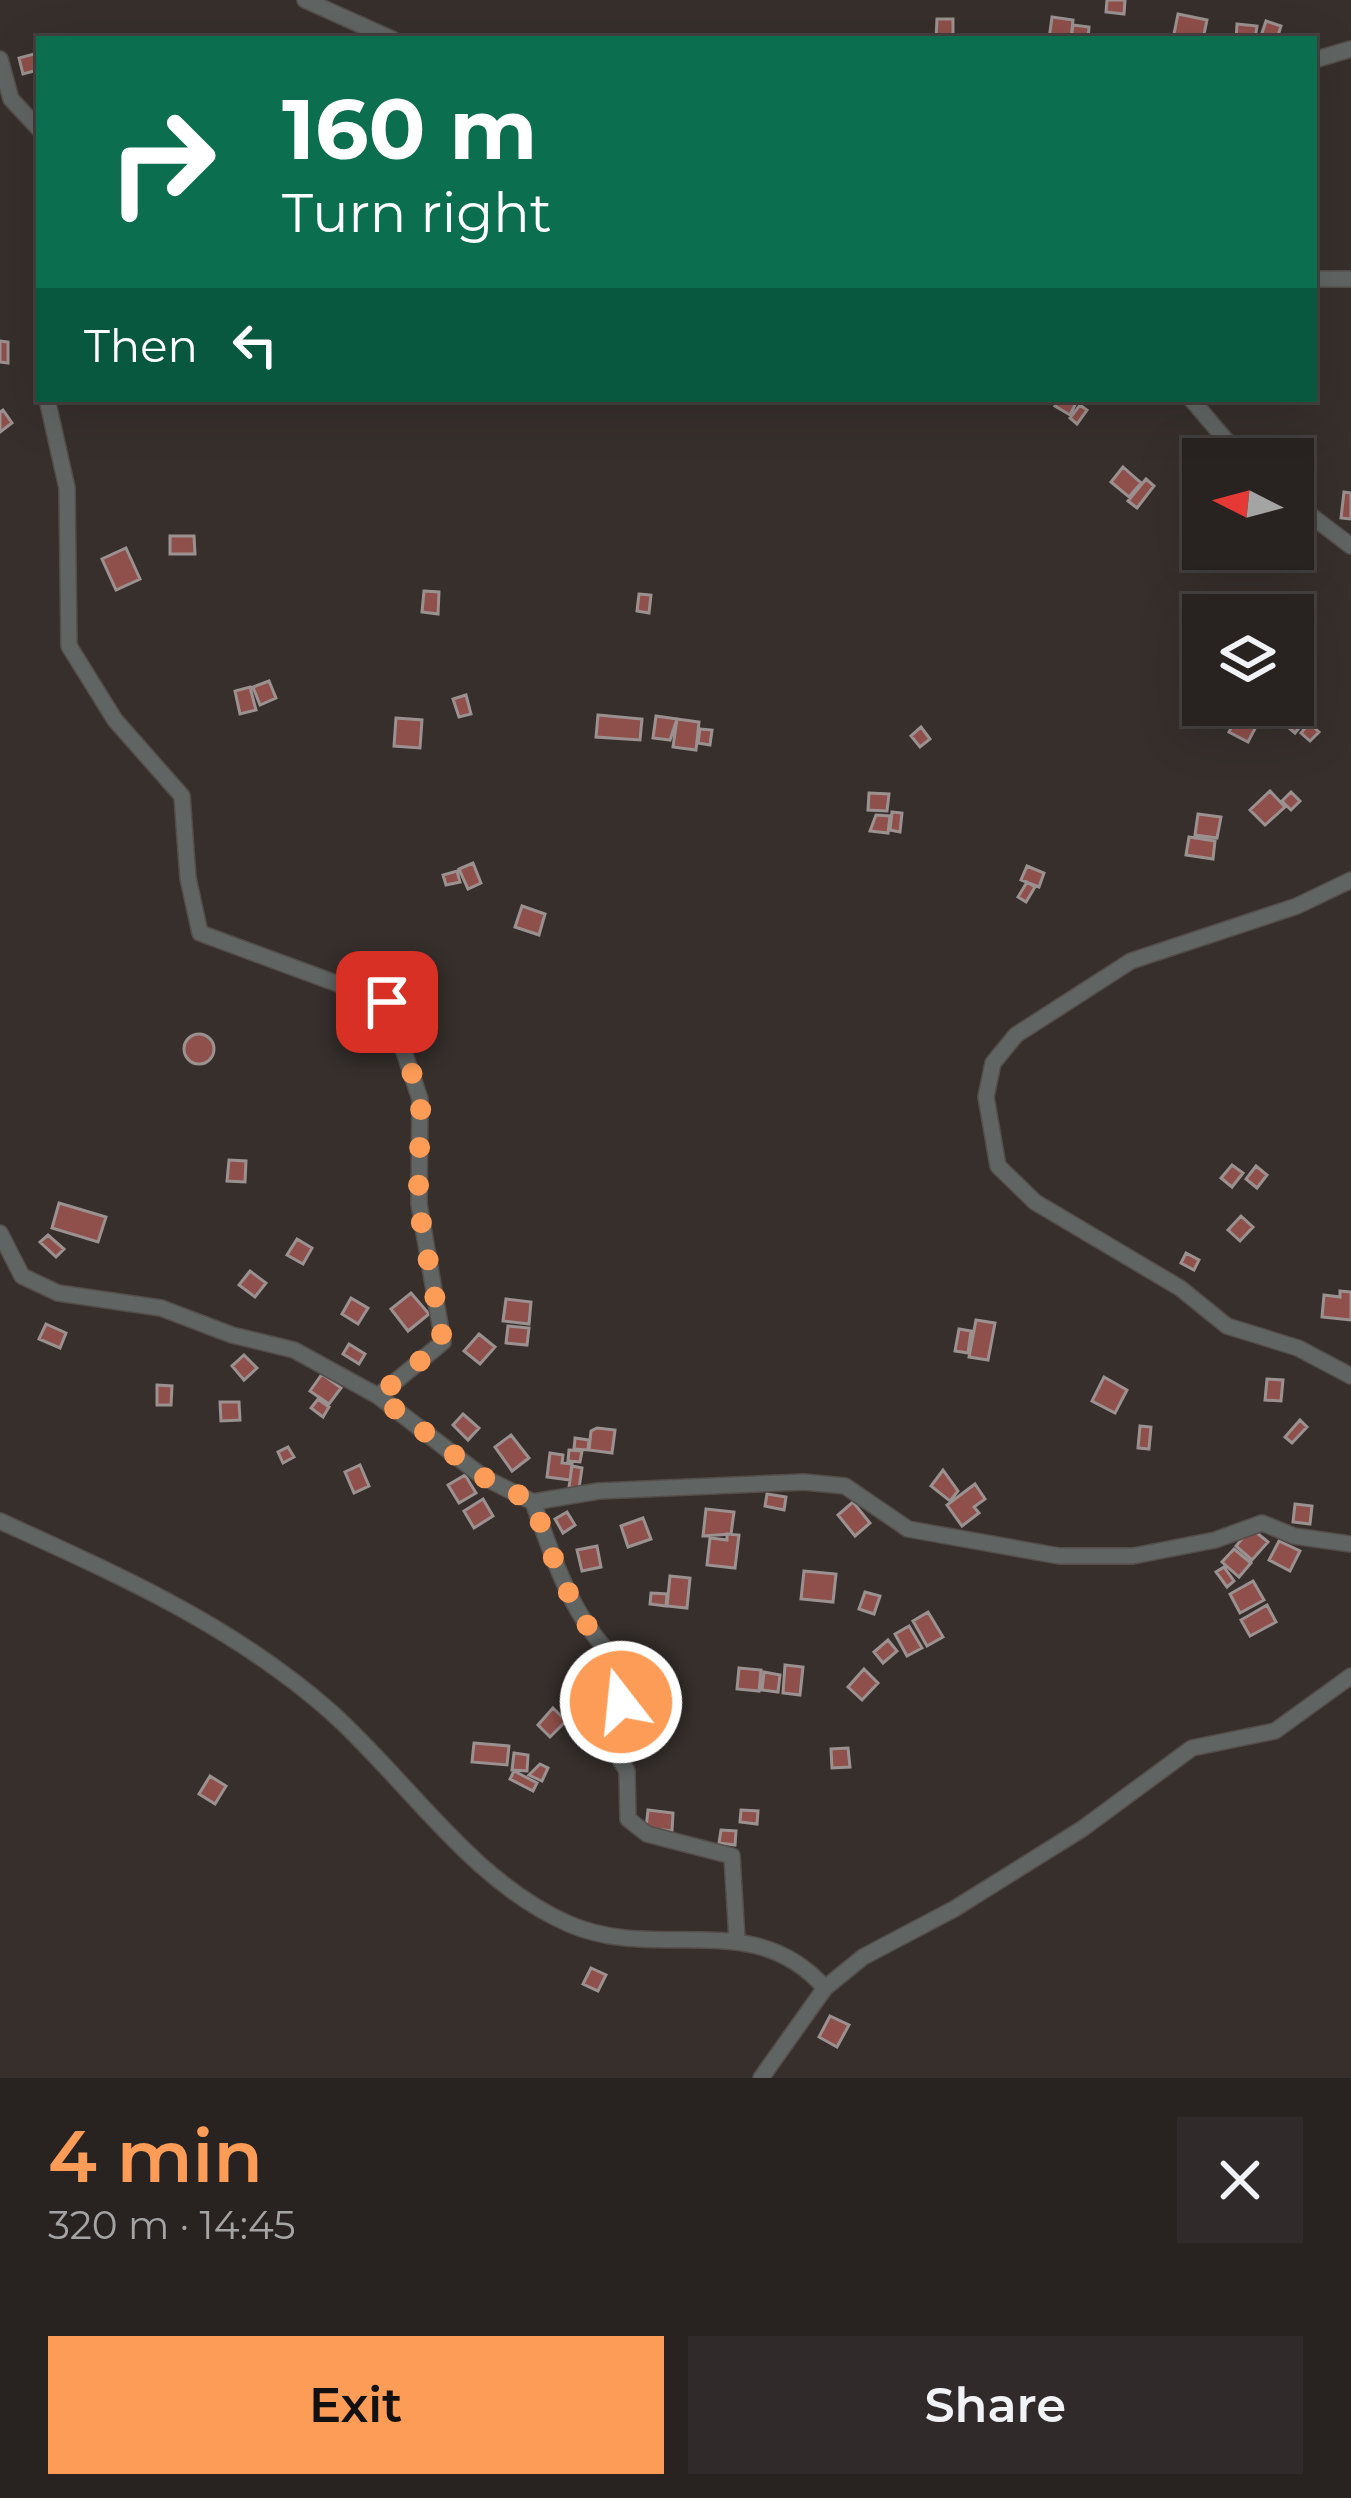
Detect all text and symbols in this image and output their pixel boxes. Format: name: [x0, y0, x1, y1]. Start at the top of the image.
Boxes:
text: 160 m: [282, 78, 537, 180]
icon: right: [84, 84, 240, 240]
text: Turn right: [282, 180, 552, 246]
icon: left: [222, 312, 288, 378]
text: Then: [84, 318, 198, 373]
north arrow: [1182, 438, 1314, 570]
map controls: [1182, 438, 1314, 726]
button: layers: [1182, 594, 1314, 726]
pin: [336, 951, 438, 1053]
icon: arrive: [354, 969, 420, 1035]
position arrow: [558, 1639, 684, 1765]
text: 4 min: [48, 2112, 263, 2200]
button: close: [1177, 2117, 1303, 2243]
text: 320 m · 14:45: [48, 2201, 296, 2249]
button: Exit: [48, 2336, 664, 2474]
button: Share: [688, 2336, 1303, 2474]

